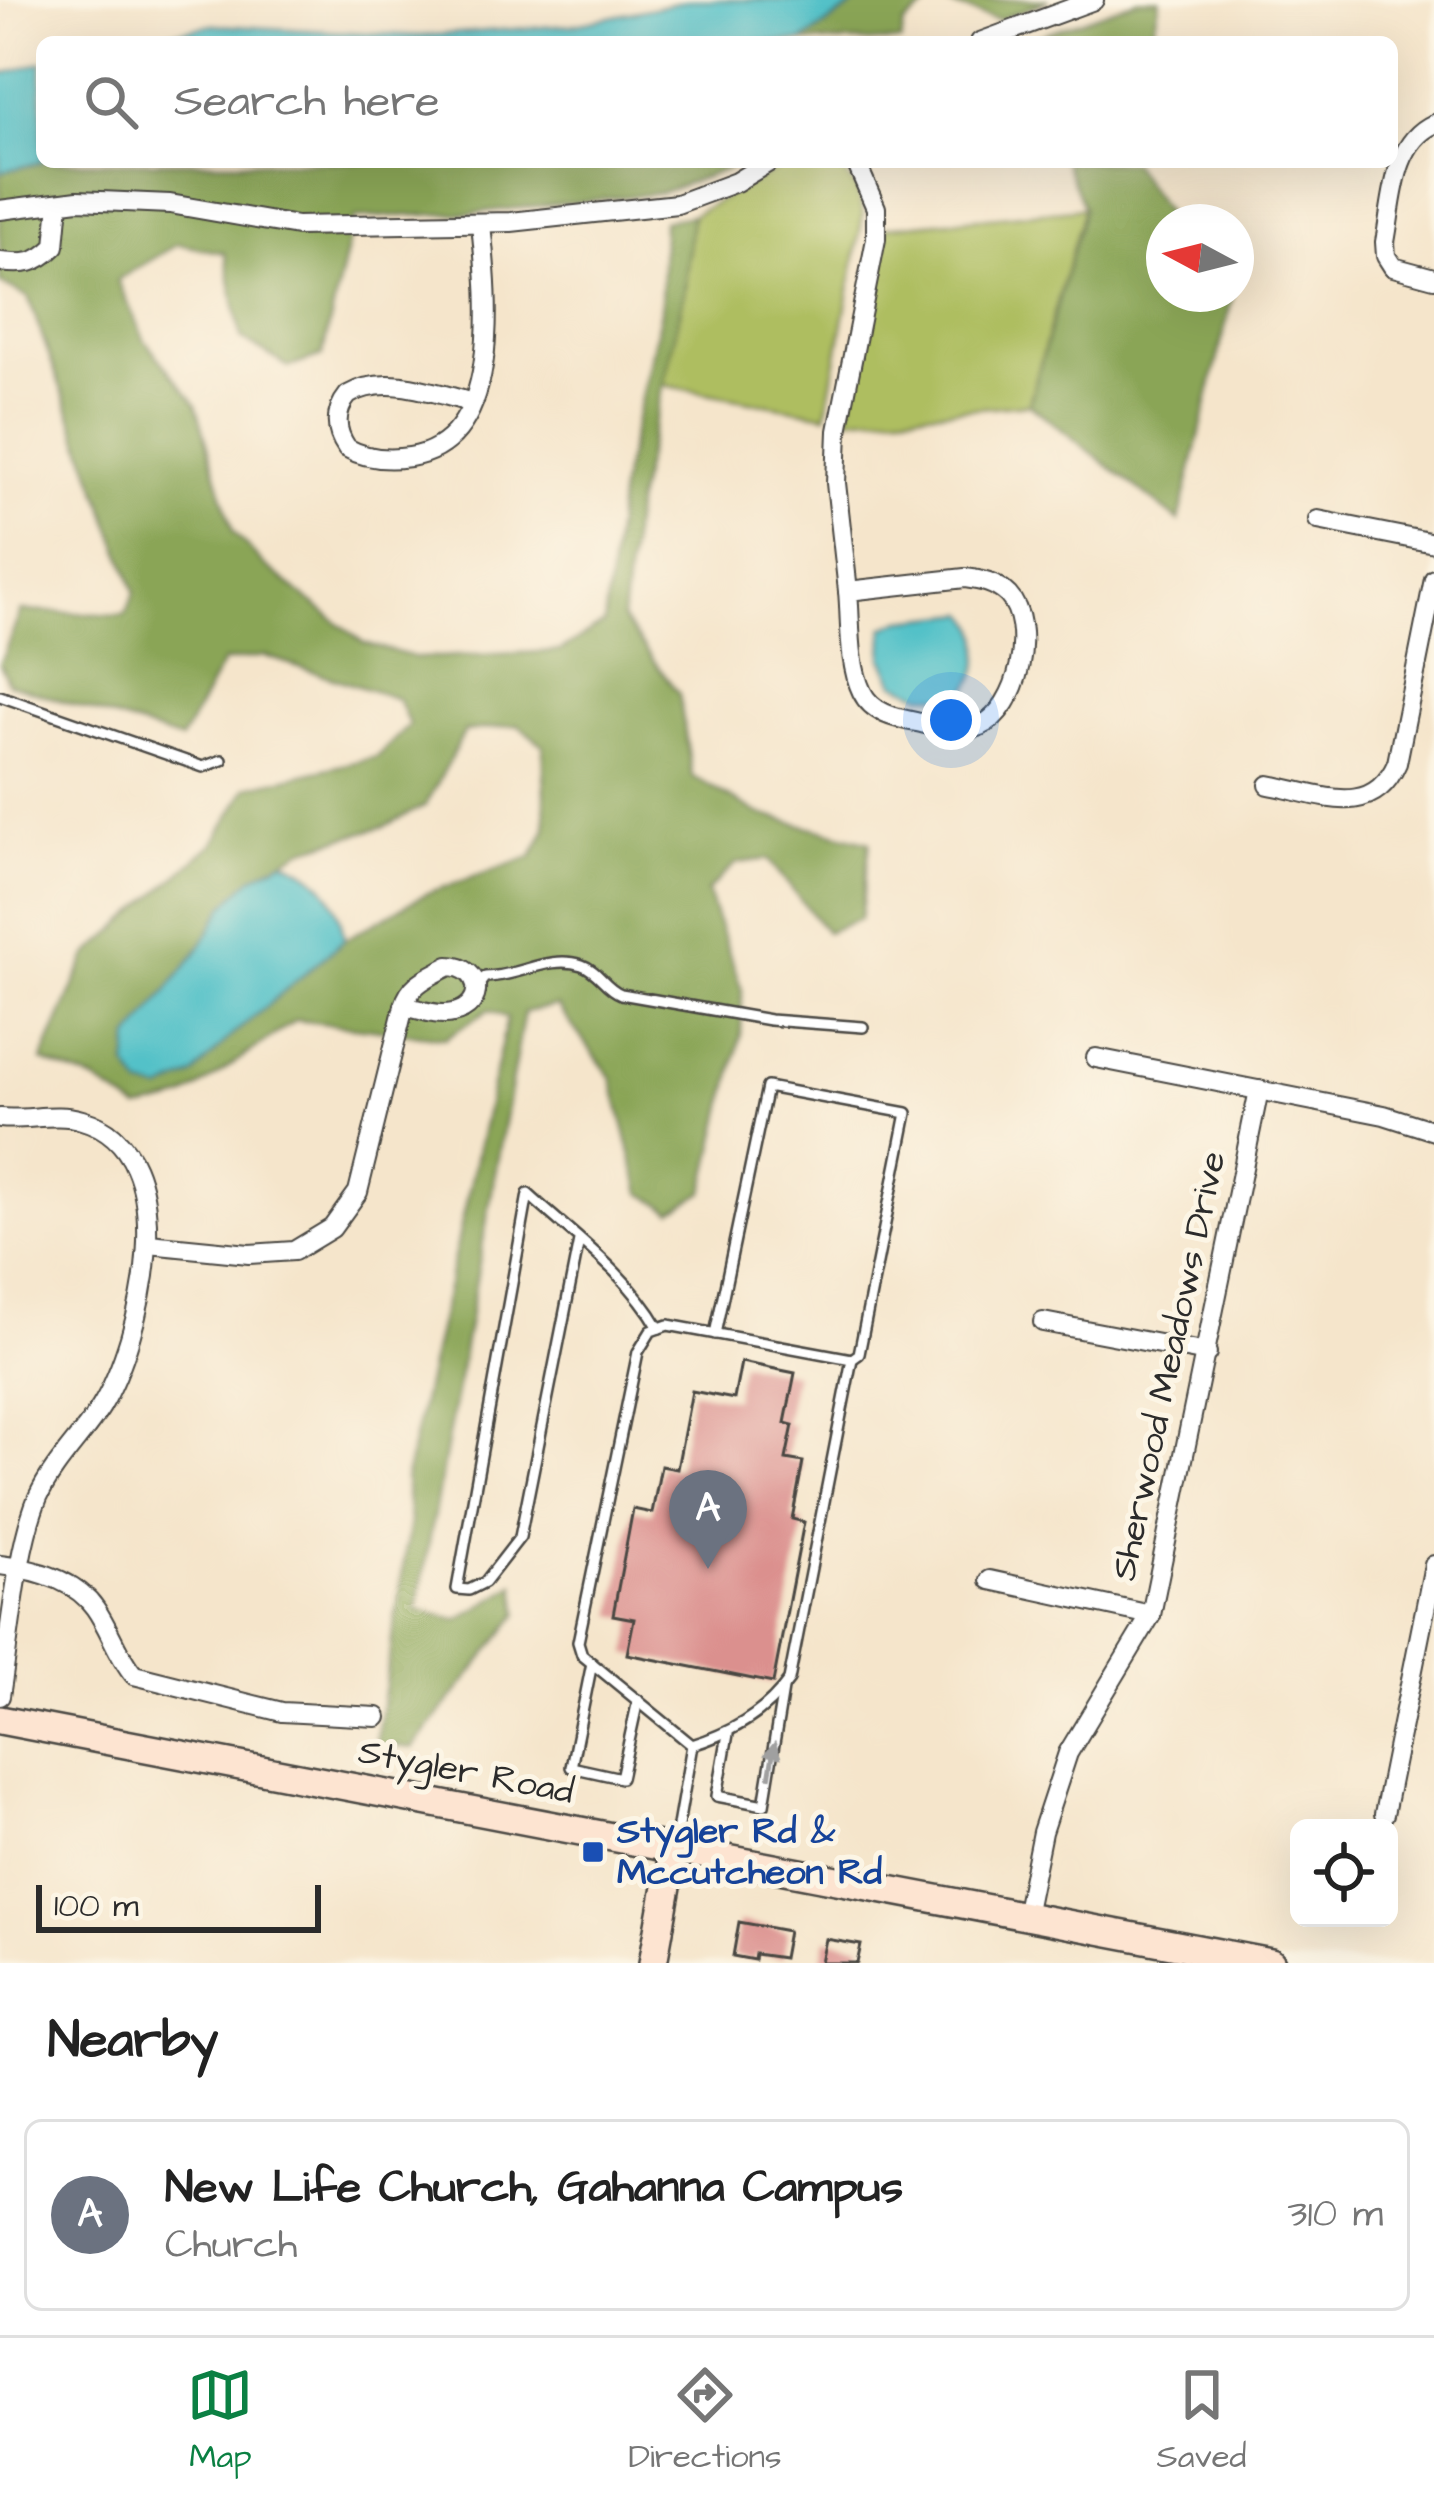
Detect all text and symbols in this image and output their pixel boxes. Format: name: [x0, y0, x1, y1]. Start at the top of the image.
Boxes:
search box: [36, 36, 1398, 168]
icon: search: [78, 69, 144, 135]
text: Search here: [174, 71, 440, 133]
north arrow: [1146, 204, 1254, 312]
your location: [921, 690, 981, 750]
street label: Sherwood Meadows Drive: [1099, 1147, 1239, 1585]
pin: A: [669, 1470, 747, 1569]
street label: Stygler Road: [354, 1726, 578, 1819]
one-way arrow: [763, 1740, 781, 1778]
place label: Stygler Rd & Mccutcheon Rd: [616, 1806, 883, 1898]
map controls: [1290, 1819, 1398, 1927]
button: locate: [1290, 1819, 1398, 1927]
marker: Stygler Rd & Mccutcheon Rd: [580, 1839, 606, 1865]
scale bar: [36, 1879, 321, 1932]
text: 100 m: [54, 1883, 139, 1929]
text: Nearby: [48, 2006, 218, 2077]
text: New Life Church, Gahanna Campus: [165, 2157, 903, 2219]
text: A: [78, 2188, 102, 2242]
text: 310 m: [1288, 2188, 1383, 2242]
text: Church: [165, 2219, 297, 2273]
tab: Map: [187, 2362, 253, 2480]
tab: Directions: [628, 2362, 782, 2480]
tab: Saved: [1157, 2362, 1247, 2480]

